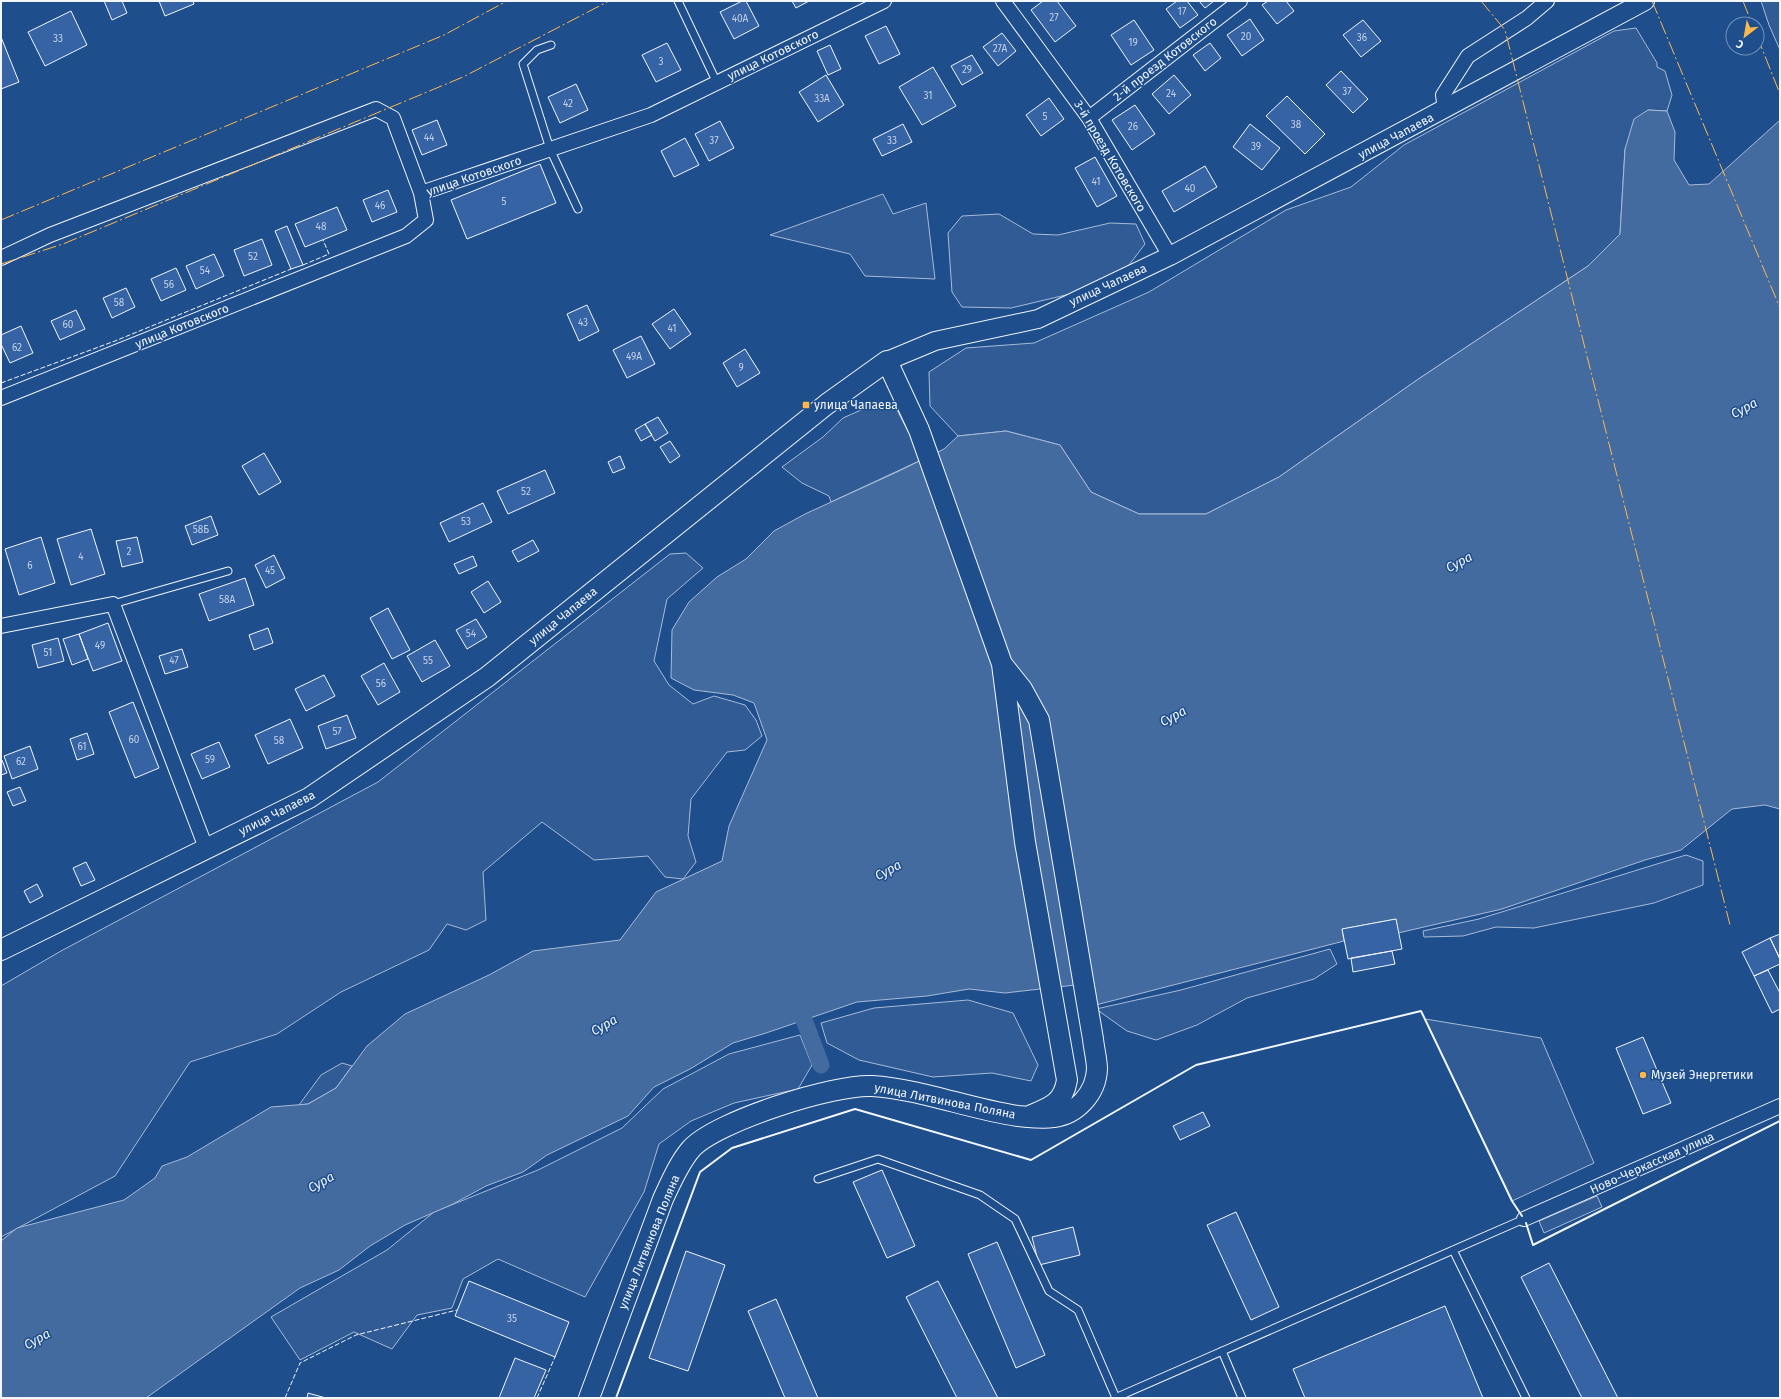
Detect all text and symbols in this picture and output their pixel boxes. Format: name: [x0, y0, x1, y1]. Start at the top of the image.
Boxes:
house number: 17: [1178, 6, 1187, 18]
house number: 27: [1049, 12, 1059, 24]
house number: 40А: [732, 13, 749, 25]
street label: 2-й проезд Котовского: [1110, 14, 1220, 104]
north arrow: [1725, 16, 1765, 56]
street label: улица Котовского: [725, 27, 821, 83]
house number: 20: [1241, 31, 1252, 43]
house number: 36: [1357, 32, 1367, 44]
house number: 33: [53, 33, 63, 45]
house number: 19: [1128, 37, 1138, 49]
text: С: [1733, 37, 1746, 51]
house number: 27А: [993, 43, 1008, 55]
house number: 3: [659, 56, 664, 68]
house number: 29: [962, 64, 972, 76]
house number: 37: [1342, 86, 1352, 98]
house number: 24: [1166, 88, 1177, 100]
house number: 31: [923, 90, 933, 102]
house number: 33А: [814, 93, 830, 105]
house number: 42: [563, 98, 573, 110]
street label: 3-й проезд Котовского: [1071, 98, 1149, 214]
street label: улица Чапаева: [1356, 110, 1436, 162]
house number: 5: [1042, 111, 1048, 123]
house number: 38: [1291, 119, 1302, 131]
house number: 26: [1128, 121, 1138, 133]
house number: 44: [424, 132, 435, 144]
house number: 37: [709, 135, 719, 147]
house number: 33: [887, 135, 897, 147]
house number: 39: [1251, 141, 1261, 153]
street label: улица Котовского: [425, 153, 523, 199]
house number: 41: [1091, 176, 1101, 188]
house number: 40: [1185, 183, 1196, 195]
house number: 5: [501, 196, 507, 208]
house number: 46: [375, 200, 385, 212]
house number: 48: [316, 221, 327, 233]
house number: 52: [248, 251, 258, 263]
street label: улица Чапаева: [1067, 261, 1149, 309]
house number: 54: [200, 265, 211, 277]
house number: 56: [164, 279, 174, 291]
house number: 58: [114, 297, 125, 309]
street label: улица Котовского: [133, 301, 231, 351]
house number: 43: [578, 317, 588, 329]
house number: 60: [63, 319, 74, 331]
house number: 41: [667, 323, 677, 335]
house number: 62: [12, 342, 22, 354]
house number: 49А: [626, 351, 642, 363]
house number: 9: [738, 362, 744, 374]
water label: Сура: [1728, 395, 1760, 421]
place label: улица Чапаева: [814, 398, 898, 412]
marker: улица Чапаева: [801, 400, 811, 410]
house number: 52: [521, 486, 531, 498]
house number: 53: [461, 516, 471, 528]
house number: 58Б: [193, 524, 209, 536]
house number: 2: [127, 546, 132, 558]
water label: Сура: [1443, 549, 1475, 575]
house number: 4: [78, 551, 84, 563]
house number: 6: [27, 560, 33, 572]
house number: 45: [265, 565, 275, 577]
street label: улица Чапаева: [526, 584, 600, 648]
house number: 58А: [219, 594, 235, 606]
house number: 54: [466, 628, 477, 640]
house number: 49: [95, 640, 105, 652]
house number: 51: [44, 647, 52, 659]
house number: 47: [169, 655, 179, 667]
house number: 55: [423, 655, 433, 667]
house number: 56: [376, 678, 386, 690]
water label: Сура: [1157, 703, 1189, 729]
house number: 57: [332, 726, 342, 738]
house number: 60: [129, 734, 140, 746]
house number: 58: [274, 735, 285, 747]
house number: 61: [77, 741, 87, 753]
house number: 59: [205, 754, 215, 766]
house number: 62: [16, 756, 26, 768]
street label: улица Чапаева: [236, 788, 318, 838]
water label: Сура: [872, 857, 904, 883]
water label: Сура: [588, 1012, 620, 1038]
place label: Музей Энергетики: [1651, 1068, 1753, 1082]
marker: Музей Энергетики: [1638, 1070, 1648, 1080]
street label: улица Литвинова Поляна: [873, 1080, 1017, 1122]
street label: Ново-Черкасская улица: [1588, 1129, 1716, 1197]
water label: Сура: [305, 1169, 337, 1195]
street label: улица Литвинова Поляна: [616, 1173, 682, 1311]
house number: 35: [507, 1313, 517, 1325]
water label: Сура: [21, 1326, 53, 1352]

